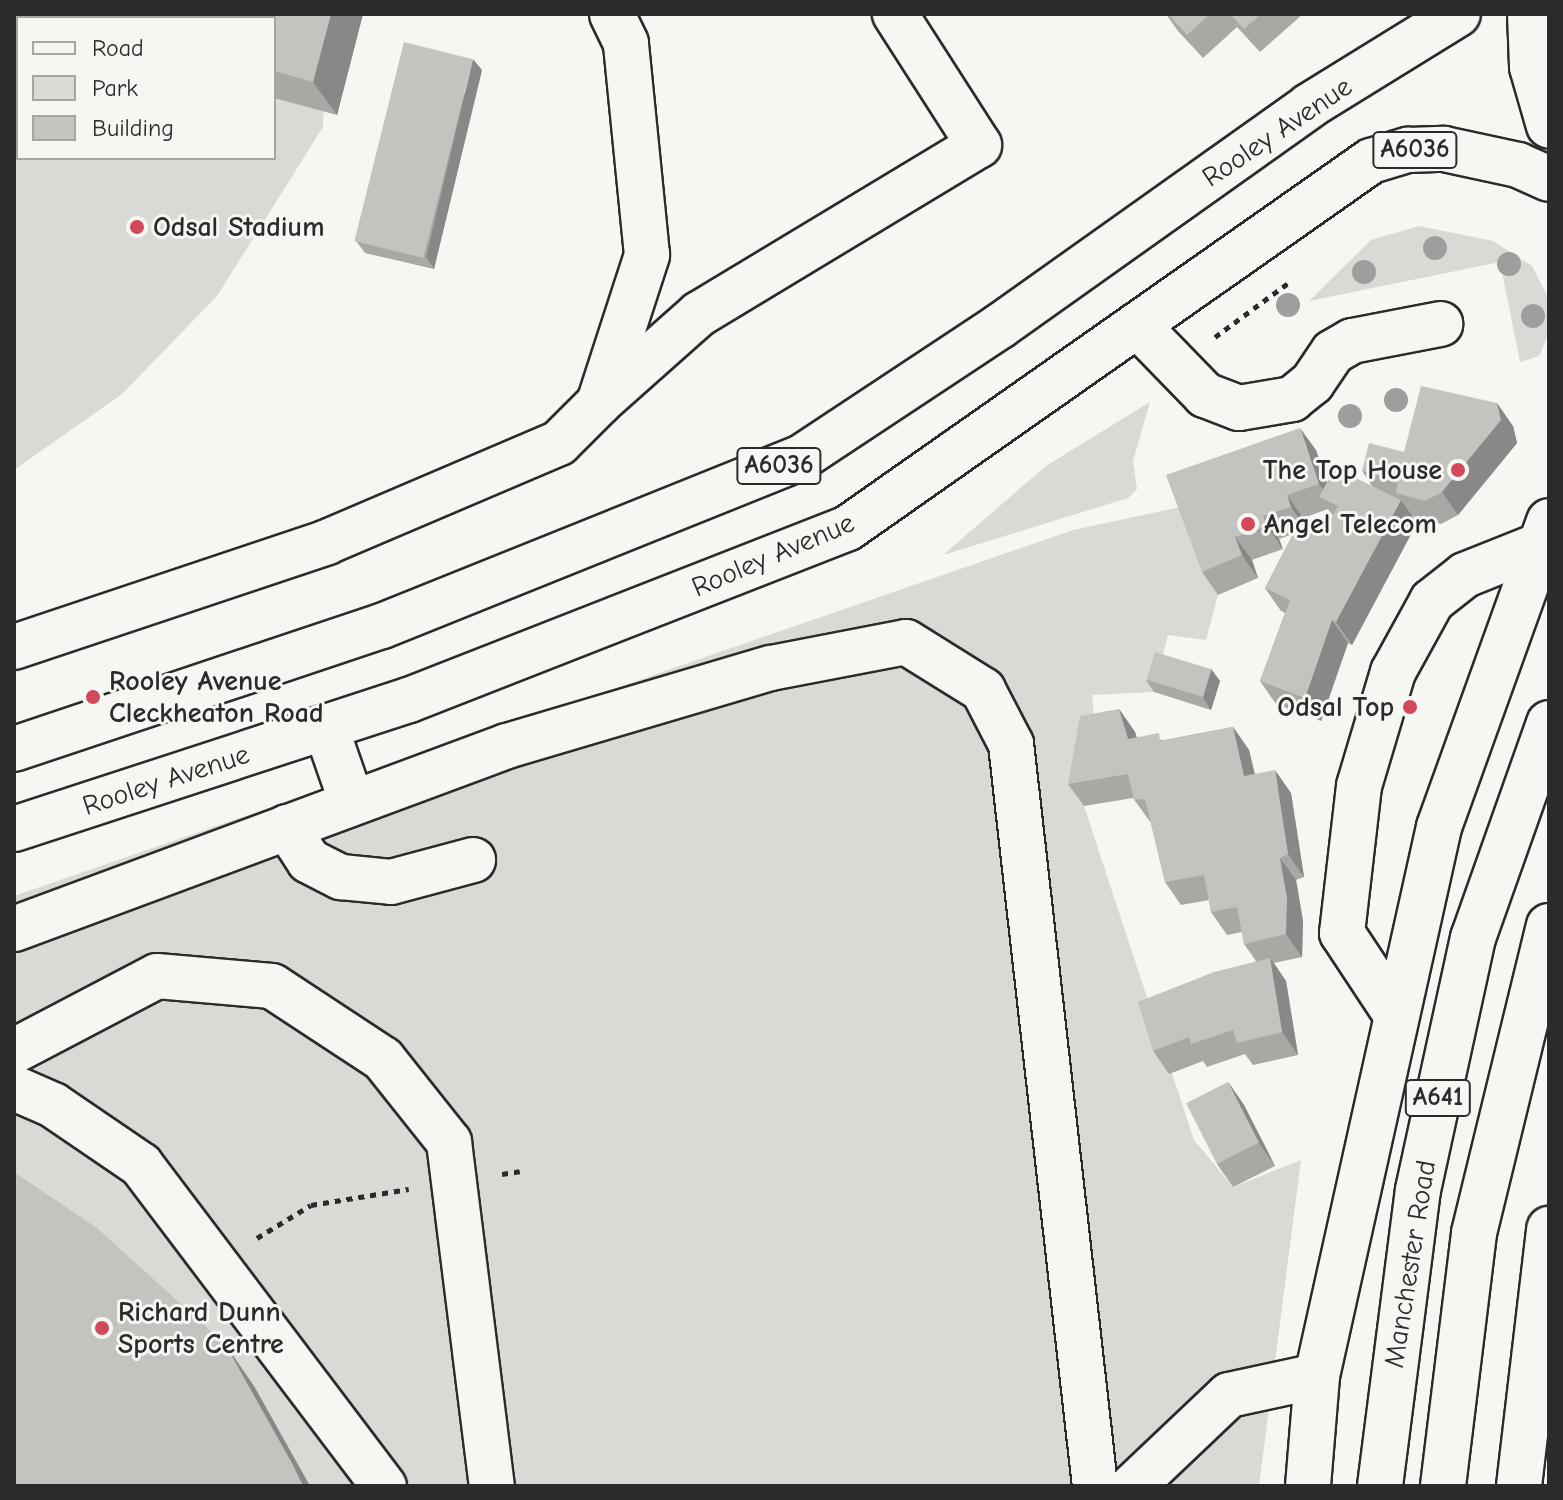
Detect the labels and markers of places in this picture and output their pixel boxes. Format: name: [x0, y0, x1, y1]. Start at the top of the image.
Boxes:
place label: Odsal Stadium: [153, 210, 324, 244]
marker: Odsal Stadium: [128, 218, 146, 236]
place label: The Top House: [1263, 453, 1442, 487]
marker: The Top House: [1449, 461, 1467, 479]
place label: Angel Telecom: [1264, 507, 1437, 541]
marker: Angel Telecom: [1239, 515, 1257, 533]
place label: Rooley Avenue Cleckheaton Road: [109, 664, 324, 730]
marker: Rooley Avenue Cleckheaton Road: [84, 688, 102, 706]
place label: Odsal Top: [1277, 690, 1394, 724]
marker: Odsal Top: [1401, 698, 1419, 716]
place label: Richard Dunn Sports Centre: [118, 1295, 284, 1361]
marker: Richard Dunn Sports Centre: [93, 1319, 111, 1337]

